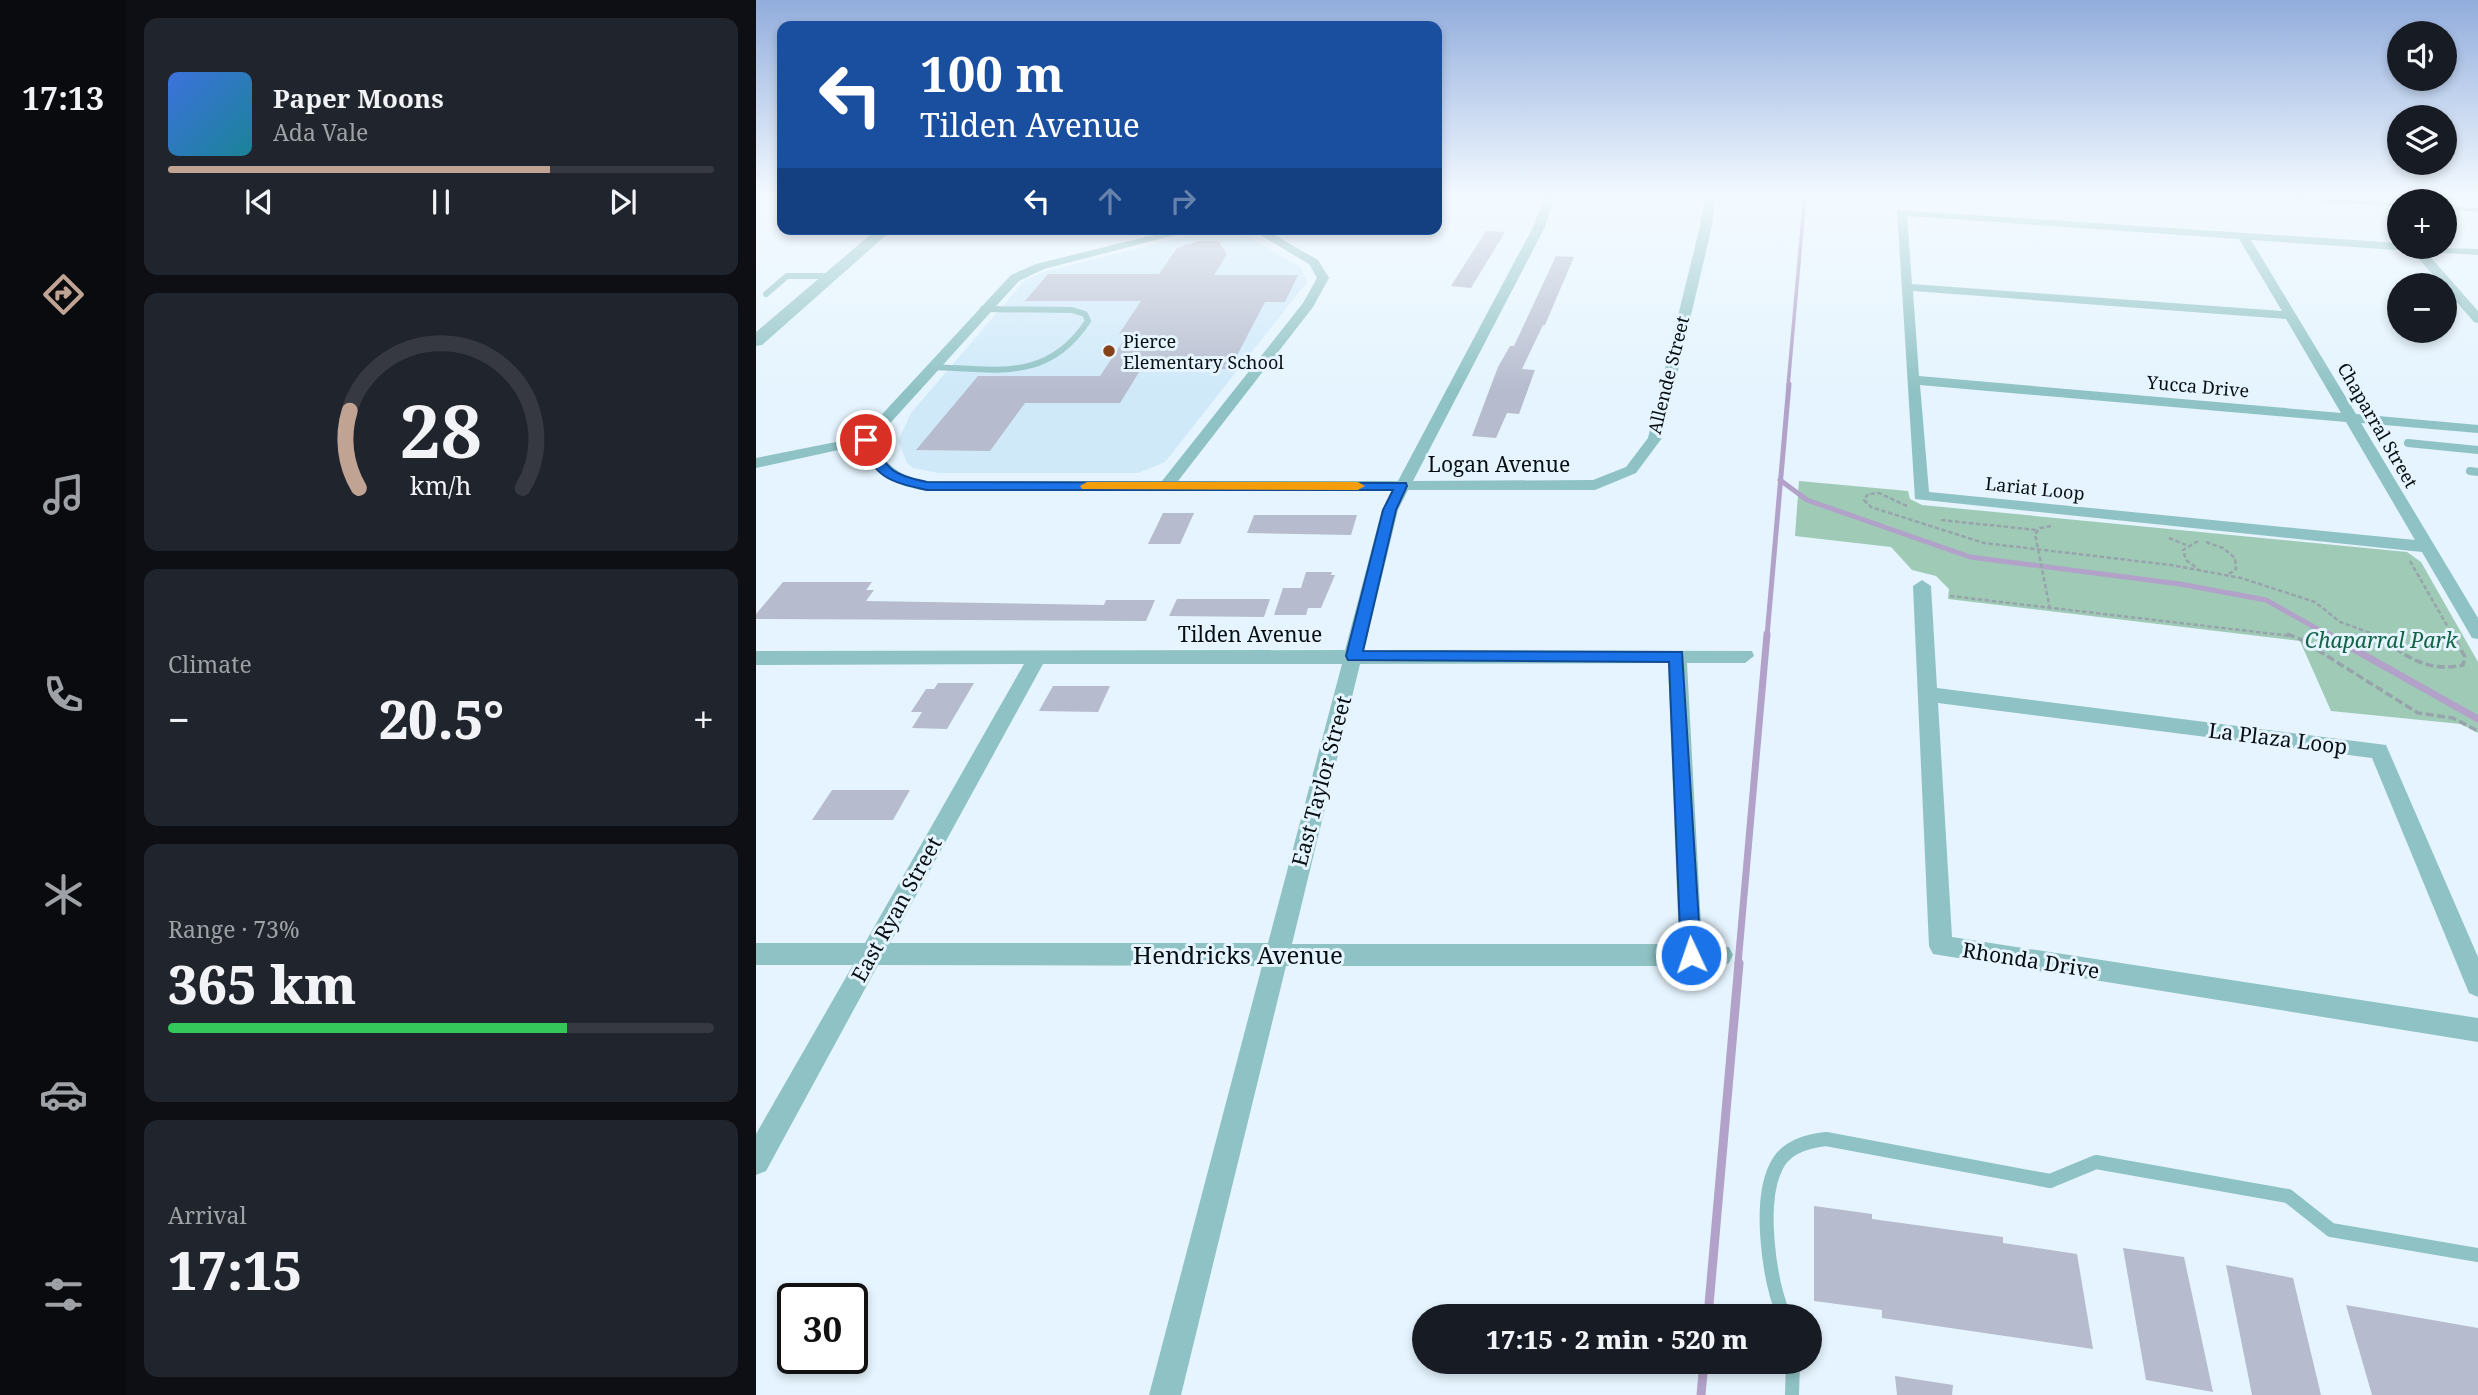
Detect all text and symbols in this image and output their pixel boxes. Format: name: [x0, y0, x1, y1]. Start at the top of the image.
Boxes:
map controls: [2387, 21, 2457, 343]
button: sound: [2387, 21, 2457, 91]
text: 100 m: [920, 40, 1064, 106]
icon: left: [805, 49, 896, 140]
text: 17:13: [22, 76, 104, 119]
text: Paper Moons: [273, 80, 444, 116]
text: Tilden Avenue: [920, 103, 1140, 146]
button: layers: [2387, 105, 2457, 175]
text: Ada Vale: [273, 116, 368, 148]
icon: left: [1018, 182, 1056, 220]
icon: ahead: [1091, 182, 1129, 220]
icon: right: [1164, 182, 1202, 220]
icon: previous: [240, 183, 278, 221]
icon: pause: [422, 183, 460, 221]
icon: next: [604, 183, 642, 221]
button: +: [2387, 189, 2457, 259]
icon: directions: [39, 270, 88, 319]
button: −: [2387, 273, 2457, 343]
street label: Allende Street: [1642, 314, 1694, 436]
place label: Pierce Elementary School: [1123, 329, 1284, 374]
marker: Pierce Elementary School: [1101, 343, 1117, 359]
street label: Chaparral Street: [2332, 358, 2424, 492]
street label: Yucca Drive: [2145, 369, 2250, 402]
text: 28: [400, 381, 482, 480]
pin: [836, 410, 896, 470]
icon: arrive: [847, 421, 885, 459]
street label: Logan Avenue: [1428, 450, 1570, 478]
text: km/h: [410, 468, 472, 502]
icon: music: [39, 470, 88, 519]
street label: Lariat Loop: [1984, 471, 2086, 505]
street label: Tilden Avenue: [1178, 620, 1322, 648]
park label: Chaparral Park: [2305, 626, 2458, 654]
text: Climate: [168, 648, 252, 680]
icon: phone: [39, 670, 88, 719]
text: 20.5°: [379, 683, 504, 754]
text: −: [168, 693, 190, 745]
text: +: [693, 693, 714, 745]
street label: East Taylor Street: [1285, 693, 1357, 869]
street label: La Plaza Loop: [2207, 716, 2349, 760]
street label: East Ryan Street: [845, 831, 947, 987]
icon: climate: [39, 870, 88, 919]
text: Range · 73%: [168, 913, 300, 945]
position arrow: [1654, 918, 1728, 992]
street label: Rhonda Drive: [1961, 935, 2101, 985]
street label: Hendricks Avenue: [1133, 938, 1343, 971]
text: 365 km: [168, 948, 356, 1019]
icon: car: [39, 1070, 88, 1119]
text: Arrival: [168, 1199, 247, 1231]
text: 17:15: [168, 1234, 302, 1305]
icon: filters: [39, 1270, 88, 1319]
speed limit sign: 30: [777, 1283, 868, 1374]
text: 17:15 · 2 min · 520 m: [1486, 1321, 1748, 1357]

